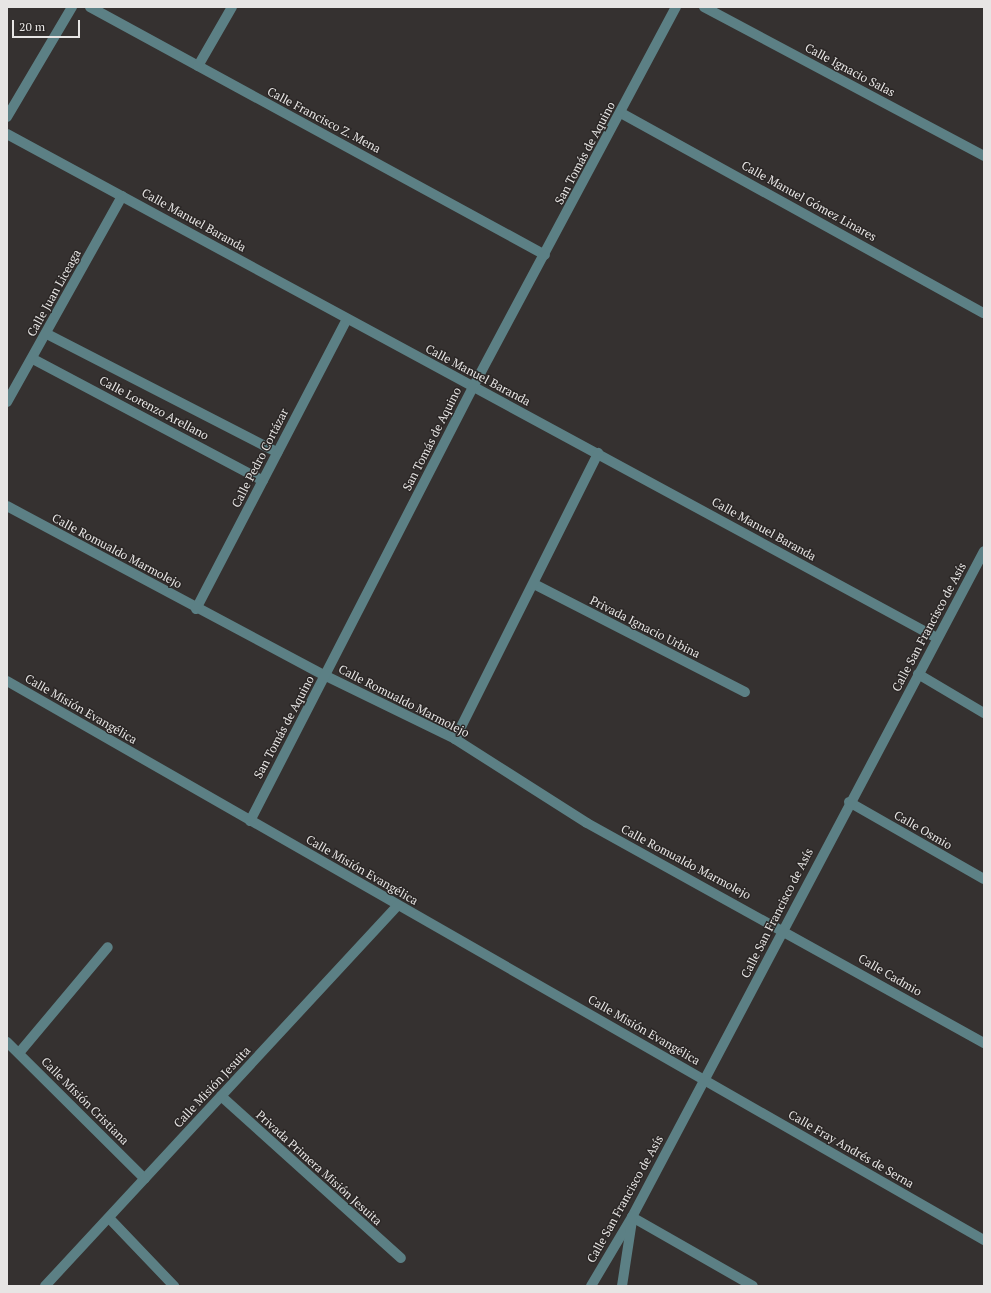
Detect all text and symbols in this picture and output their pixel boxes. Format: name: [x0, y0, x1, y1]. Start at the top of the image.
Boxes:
scale bar: [14, 12, 82, 38]
text: 20 m: [19, 19, 45, 34]
street label: Calle Ignacio Salas: [803, 40, 897, 100]
street label: Calle Francisco Z. Mena: [265, 84, 383, 156]
street label: San Tomás de Aquino: [552, 99, 618, 207]
street label: Calle Manuel Gómez Linares: [739, 158, 879, 244]
street label: Calle Manuel Baranda: [139, 185, 249, 255]
street label: Calle Juan Liceaga: [24, 247, 84, 339]
street label: Calle Manuel Baranda: [423, 341, 533, 409]
street label: Calle Lorenzo Arellano: [97, 373, 211, 443]
street label: San Tomás de Aquino: [400, 385, 464, 493]
street label: Calle Pedro Cortázar: [229, 406, 291, 510]
street label: Calle Manuel Baranda: [709, 494, 819, 564]
street label: Calle Romualdo Marmolejo: [50, 511, 184, 591]
street label: Calle San Francisco de Asís: [889, 560, 969, 694]
street label: Privada Ignacio Urbina: [588, 593, 702, 661]
street label: Calle Romualdo Marmolejo: [336, 662, 472, 740]
street label: Calle Misión Evangélica: [22, 671, 140, 747]
street label: San Tomás de Aquino: [251, 673, 317, 781]
street label: Calle Osmio: [891, 808, 955, 852]
street label: Calle Romualdo Marmolejo: [619, 822, 753, 902]
street label: Calle Misión Evangélica: [303, 832, 421, 908]
street label: Calle San Francisco de Asís: [738, 846, 816, 980]
street label: Calle Cadmio: [856, 951, 924, 999]
street label: Calle Misión Evangélica: [585, 992, 703, 1068]
street label: Calle Misión Jesuita: [171, 1043, 253, 1131]
street label: Calle Misión Cristiana: [38, 1054, 132, 1148]
street label: Calle Fray Andrés de Serna: [786, 1107, 916, 1191]
street label: Privada Primera Misión Jesuita: [253, 1108, 385, 1228]
street label: Calle San Francisco de Asís: [584, 1133, 666, 1265]

